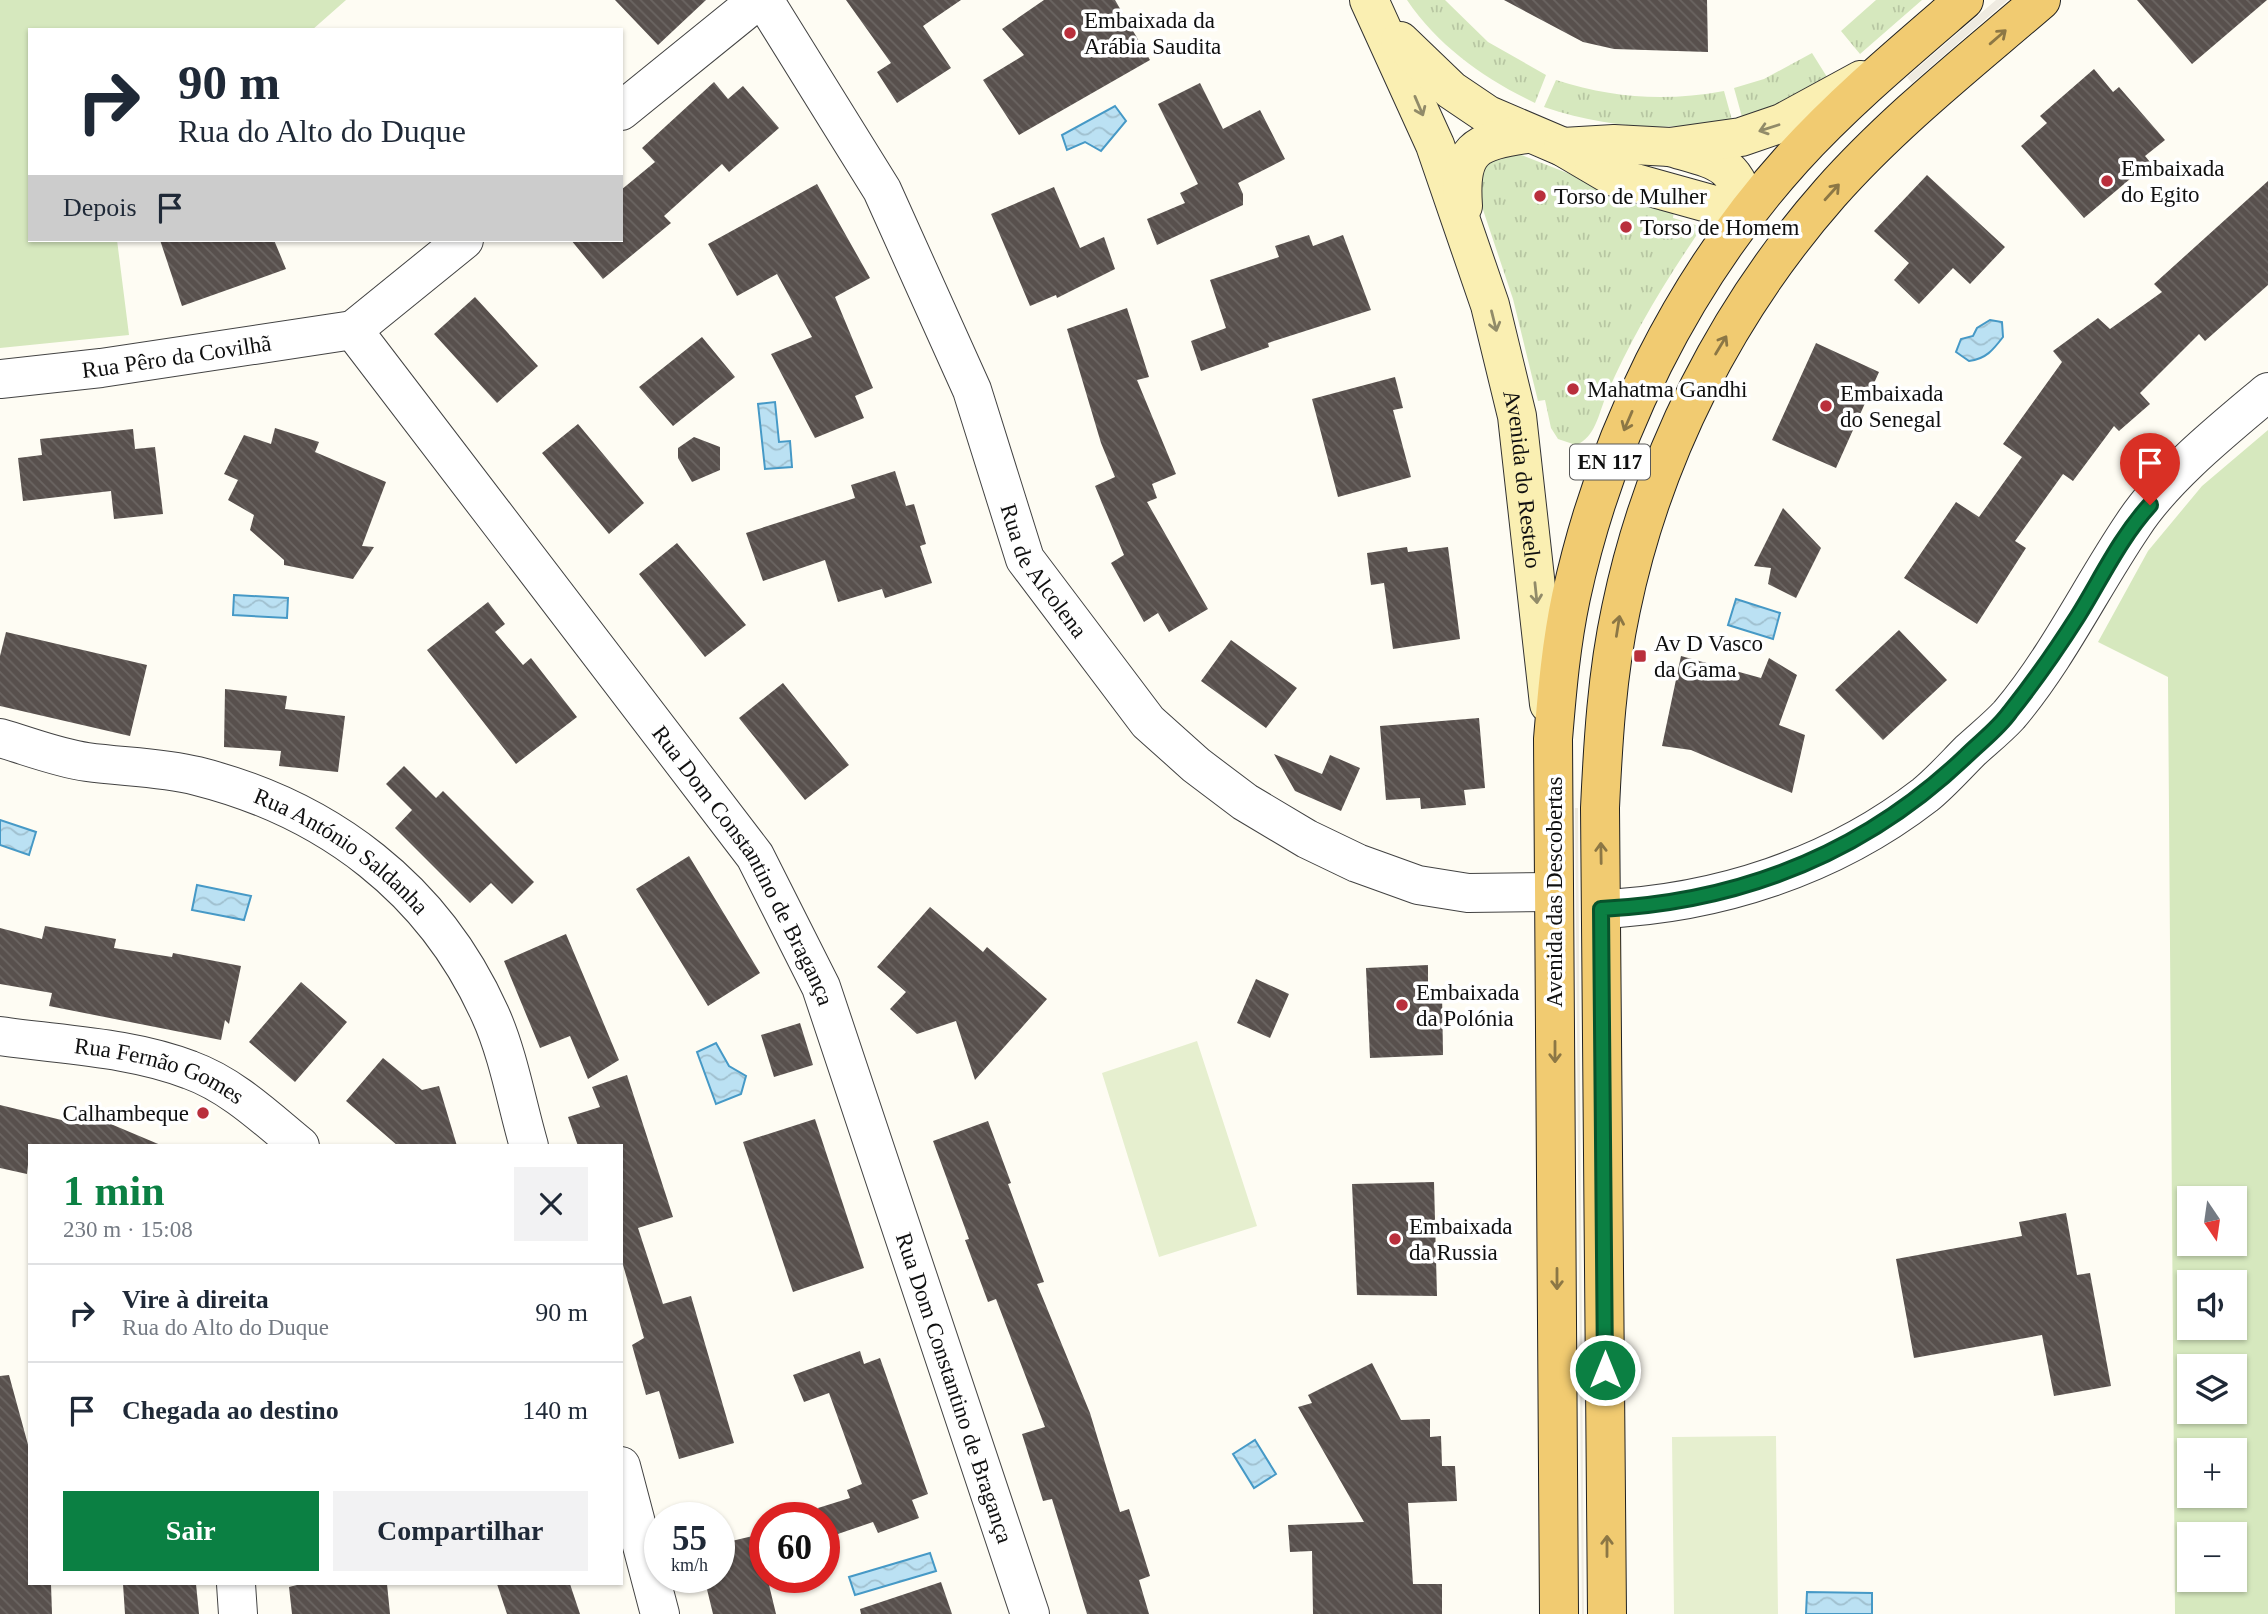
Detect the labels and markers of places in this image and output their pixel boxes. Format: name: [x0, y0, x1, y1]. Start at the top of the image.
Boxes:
place label: Embaixada da Arábia Saudita: [1084, 8, 1221, 59]
marker: Embaixada da Arábia Saudita: [1062, 25, 1078, 41]
place label: Embaixada do Egito: [2121, 156, 2224, 207]
marker: Embaixada do Egito: [2099, 173, 2115, 189]
place label: Torso de Mulher: [1554, 184, 1707, 209]
marker: Torso de Mulher: [1532, 188, 1548, 204]
place label: Torso de Homem: [1640, 215, 1799, 240]
marker: Torso de Homem: [1618, 219, 1634, 235]
place label: Mahatma Gandhi: [1587, 377, 1747, 402]
marker: Mahatma Gandhi: [1565, 381, 1581, 397]
place label: Embaixada do Senegal: [1840, 381, 1943, 432]
marker: Embaixada do Senegal: [1818, 398, 1834, 414]
pin: [2120, 433, 2180, 505]
place label: Av D Vasco da Gama: [1654, 631, 1763, 682]
marker: Av D Vasco da Gama: [1632, 648, 1648, 664]
place label: Embaixada da Polónia: [1416, 980, 1519, 1031]
marker: Embaixada da Polónia: [1394, 997, 1410, 1013]
place label: Calhambeque: [63, 1101, 189, 1126]
marker: Calhambeque: [195, 1105, 211, 1121]
place label: Embaixada da Russia: [1409, 1214, 1512, 1265]
marker: Embaixada da Russia: [1387, 1231, 1403, 1247]

